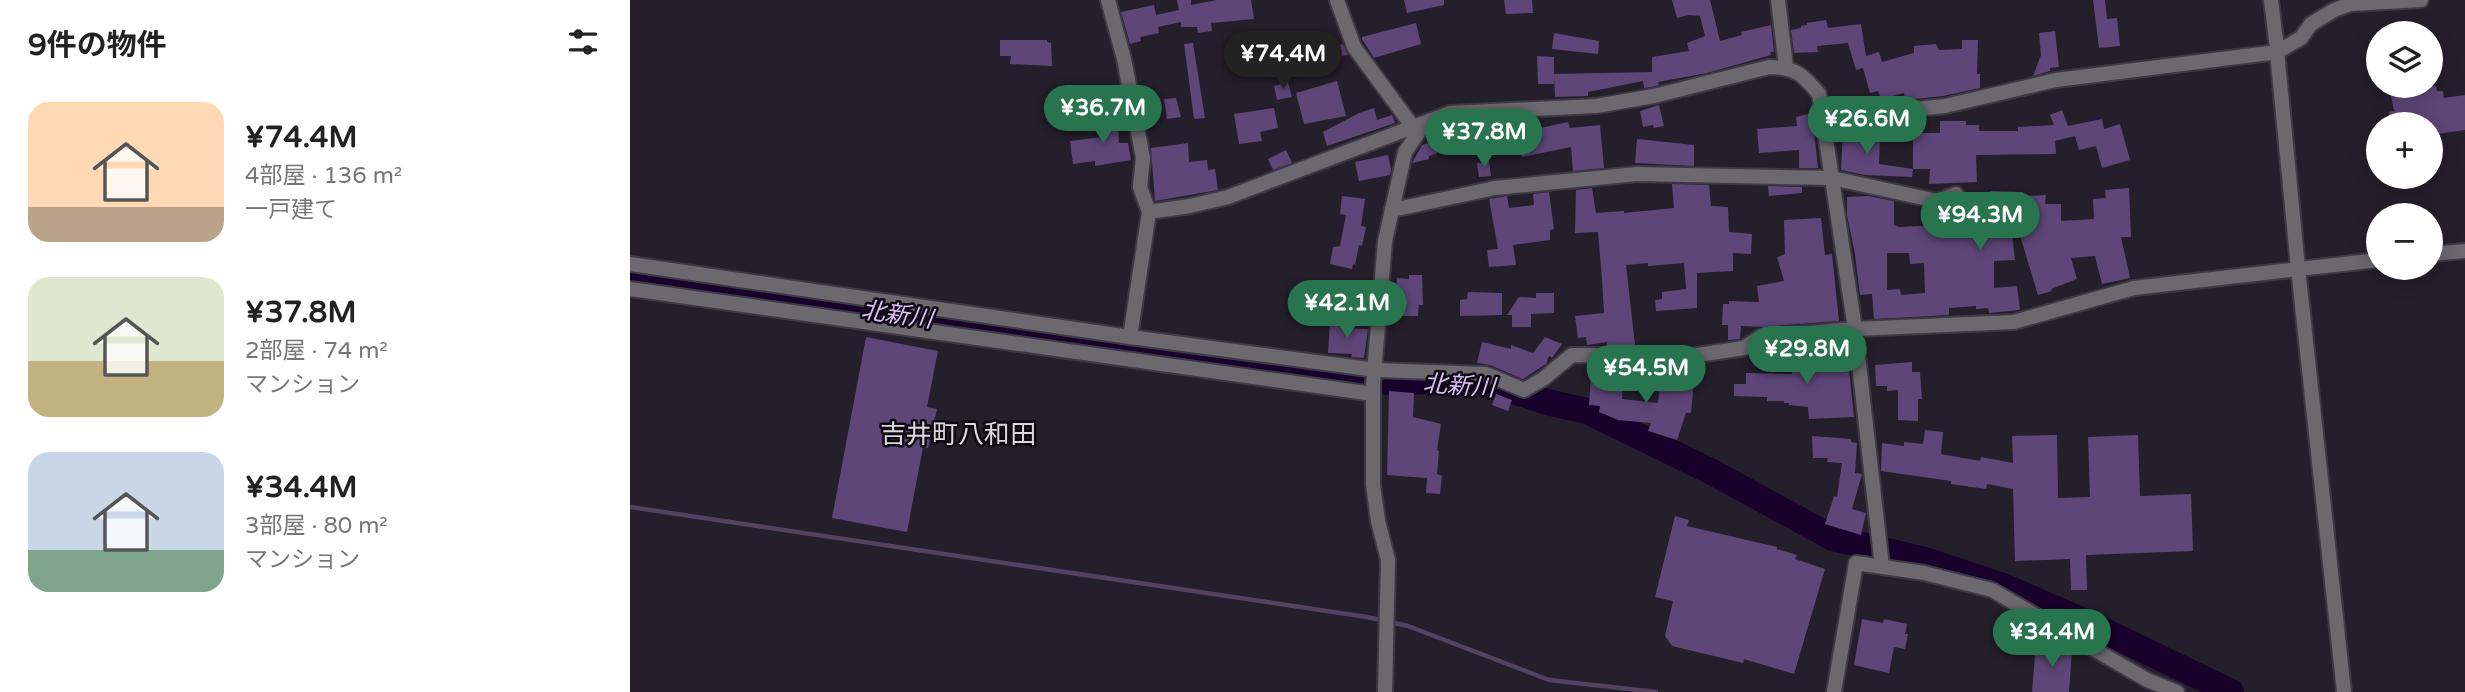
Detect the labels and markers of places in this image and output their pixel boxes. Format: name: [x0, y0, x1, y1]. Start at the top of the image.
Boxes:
pin: ¥74.4M: [1226, 32, 1340, 91]
pin: ¥36.7M: [1046, 86, 1160, 145]
pin: ¥26.6M: [1810, 96, 1924, 156]
pin: ¥37.8M: [1427, 110, 1541, 169]
pin: ¥94.3M: [1923, 192, 2037, 252]
pin: ¥42.1M: [1290, 280, 1404, 340]
pin: ¥29.8M: [1750, 326, 1864, 386]
pin: ¥54.5M: [1589, 346, 1703, 405]
pin: ¥34.4M: [1995, 610, 2109, 669]

